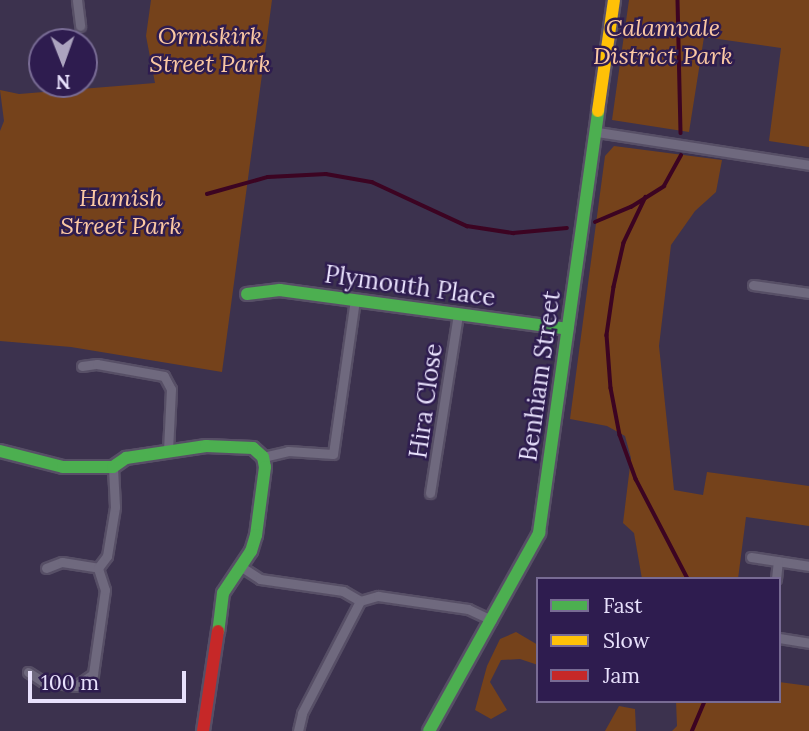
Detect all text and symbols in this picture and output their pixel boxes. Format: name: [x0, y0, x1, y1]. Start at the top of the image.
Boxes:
park label: Calamvale District Park: [593, 14, 733, 70]
park label: Ormskirk Street Park: [149, 22, 271, 78]
north arrow: [28, 28, 98, 98]
text: N: [56, 70, 71, 94]
park label: Hamish Street Park: [60, 184, 182, 240]
street label: Plymouth Place: [323, 260, 497, 312]
street label: Benhiam Street: [514, 289, 566, 463]
street label: Hira Close: [404, 342, 448, 460]
legend: [536, 577, 781, 703]
text: Fast: [603, 592, 642, 619]
text: Slow: [603, 627, 650, 654]
scale bar: [32, 658, 189, 702]
text: Jam: [603, 662, 640, 689]
text: 100 m: [41, 669, 99, 696]

